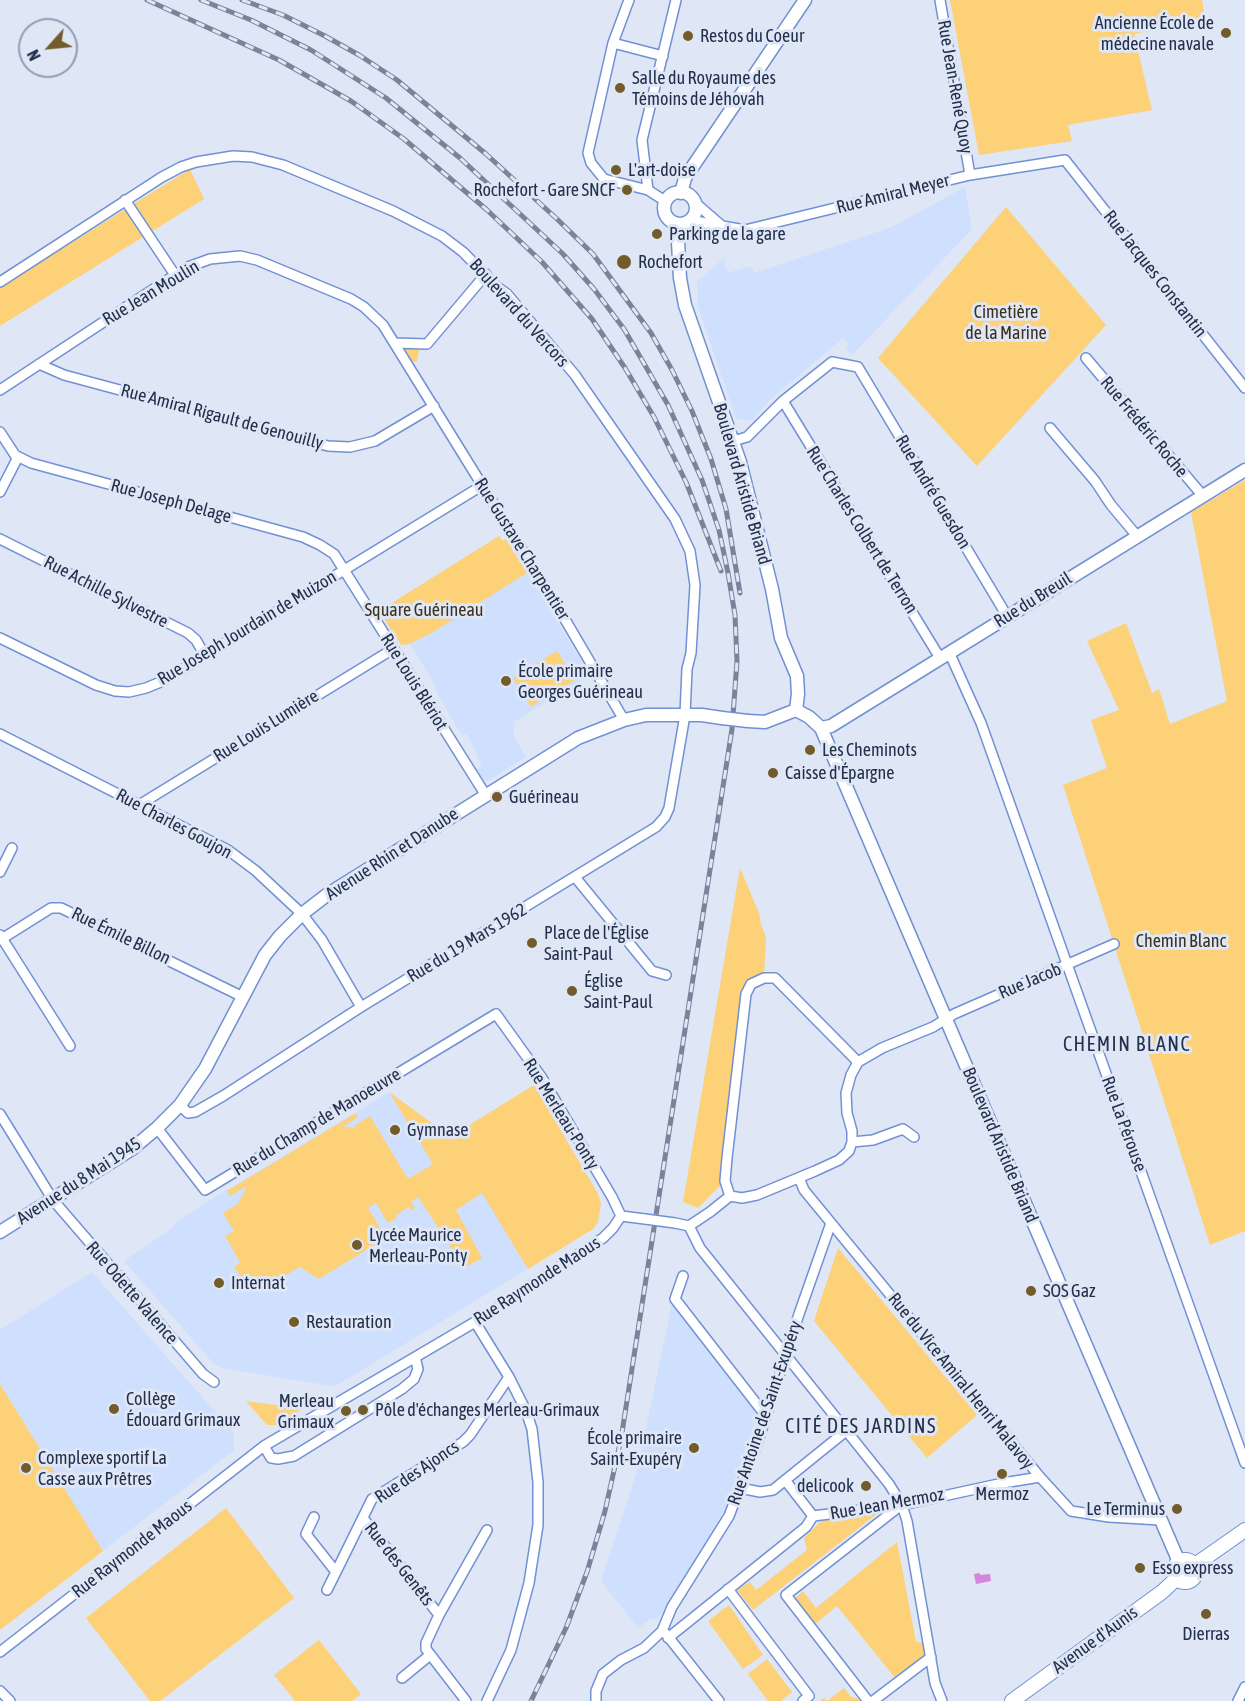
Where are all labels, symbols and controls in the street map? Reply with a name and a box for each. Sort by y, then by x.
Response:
place label: Ancienne École de médecine navale [1095,12,1214,54]
north arrow [18,18,78,78]
street label: Rue Jean-René Quoy [933,18,977,156]
place label: Restos du Coeur [700,25,804,47]
marker: Ancienne École de médecine navale [1219,26,1233,40]
marker: Restos du Coeur [681,29,695,43]
text: N [24,47,44,64]
place label: Salle du Royaume des Témoins de Jéhovah [632,67,776,110]
marker: Salle du Royaume des Témoins de Jéhovah [613,81,627,95]
place label: L'art-doise [628,159,696,181]
marker: L'art-doise [609,163,623,177]
street label: Rue Amiral Meyer [834,170,952,218]
place label: Rochefort - Gare SNCF [473,179,615,201]
marker: Rochefort - Gare SNCF [620,183,634,197]
street label: Rue Jacques Constantin [1099,206,1211,342]
place label: Parking de la gare [669,223,786,245]
marker: Parking de la gare [650,227,664,241]
place label: Rochefort [638,251,703,273]
marker: Rochefort [615,253,633,271]
street label: Boulevard du Vercors [465,254,573,372]
street label: Rue Jean Moulin [99,256,203,330]
park label: Cimetière de la Marine [965,301,1047,344]
street label: Rue Frédéric Roche [1096,372,1192,482]
street label: Rue Amiral Rigault de Genouilly [119,380,325,454]
street label: Boulevard Aristide Briand [709,401,775,567]
street label: Rue André Guesdon [891,431,975,553]
street label: Rue Charles Colbert de Terron [802,442,922,618]
street label: Rue Gustave Charpentier [470,474,574,624]
street label: Rue Joseph Delage [108,475,234,527]
street label: Rue Achille Sylvestre [40,551,172,633]
street label: Rue Joseph Jourdain de Muizon [154,566,340,690]
street label: Rue du Breuil [990,568,1076,632]
park label: Square Guérineau [365,599,483,621]
street label: Rue Louis Blériot [376,630,452,734]
place label: École primaire Georges Guérineau [518,660,643,702]
marker: École primaire Georges Guérineau [499,674,513,688]
street label: Rue Louis Lumière [209,685,323,767]
place label: Les Cheminots [822,739,917,761]
marker: Les Cheminots [803,743,817,757]
place label: Caisse d'Épargne [785,762,894,784]
marker: Caisse d'Épargne [766,766,780,780]
street label: Rue Charles Goujon [112,784,236,864]
place label: Guérineau [509,786,579,808]
marker: Guérineau [490,790,504,804]
street label: Avenue Rhin et Danube [322,803,462,905]
street label: Rue du 19 Mars 1962 [403,899,531,987]
street label: Rue Émile Billon [68,903,174,969]
place label: Place de l'Église Saint-Paul [544,922,649,964]
park label: Chemin Blanc [1136,930,1226,952]
marker: Place de l'Église Saint-Paul [525,936,539,950]
street label: Rue Jacob [995,958,1065,1004]
place label: Église Saint-Paul [584,970,653,1012]
marker: Église Saint-Paul [565,984,579,998]
district label: CHEMIN BLANC [1063,1033,1191,1057]
street label: Rue Merleau-Ponty [518,1055,604,1173]
street label: Rue du Champ de Manoeuvre [229,1063,405,1181]
street label: Boulevard Aristide Briand [957,1064,1043,1226]
street label: Rue La Pérouse [1097,1073,1151,1175]
place label: Gymnase [407,1119,469,1141]
marker: Gymnase [388,1123,402,1137]
street label: Avenue du 8 Mai 1945 [13,1133,145,1229]
place label: Lycée Maurice Merleau-Ponty [369,1224,467,1266]
street label: Rue Raymonde Maous [470,1232,604,1330]
street label: Rue Odette Valence [81,1237,183,1349]
marker: Lycée Maurice Merleau-Ponty [350,1238,364,1252]
place label: Internat [231,1272,285,1294]
marker: Internat [212,1276,226,1290]
place label: SOS Gaz [1043,1280,1095,1302]
marker: SOS Gaz [1024,1284,1038,1298]
street label: Rue du Vice Amiral Henri Malavoy [883,1289,1039,1473]
place label: Restauration [306,1311,392,1333]
marker: Restauration [287,1315,301,1329]
street label: Rue Antoine de Saint-Exupéry [723,1318,807,1508]
place label: Collège Édouard Grimaux [126,1388,240,1430]
place label: Merleau Grimaux [278,1390,334,1432]
place label: Pôle d'échanges Merleau-Grimaux [375,1399,599,1421]
marker: Collège Édouard Grimaux [107,1402,121,1416]
marker: Pôle d'échanges Merleau-Grimaux [356,1403,370,1417]
marker: Merleau Grimaux [339,1404,353,1418]
district label: CITÉ DES JARDINS [785,1415,937,1439]
place label: École primaire Saint-Exupéry [587,1427,682,1470]
street label: Rue des Ajoncs [371,1436,463,1508]
marker: École primaire Saint-Exupéry [687,1441,701,1455]
place label: Complexe sportif La Casse aux Prêtres [38,1447,167,1490]
marker: Complexe sportif La Casse aux Prêtres [19,1461,33,1475]
marker: Mermoz [995,1467,1009,1481]
place label: delicook [797,1475,854,1497]
marker: delicook [859,1479,873,1493]
street label: Rue Jean Mermoz [828,1483,946,1525]
place label: Mermoz [975,1483,1029,1505]
street label: Rue Raymonde Maous [68,1495,196,1603]
place label: Le Terminus [1086,1498,1165,1520]
marker: Le Terminus [1170,1502,1184,1516]
street label: Rue des Genêts [360,1518,438,1610]
place label: Esso express [1152,1557,1233,1579]
marker: Esso express [1133,1561,1147,1575]
street label: Avenue d'Aunis [1048,1602,1142,1678]
marker: Dierras [1199,1607,1213,1621]
place label: Dierras [1182,1623,1230,1645]

